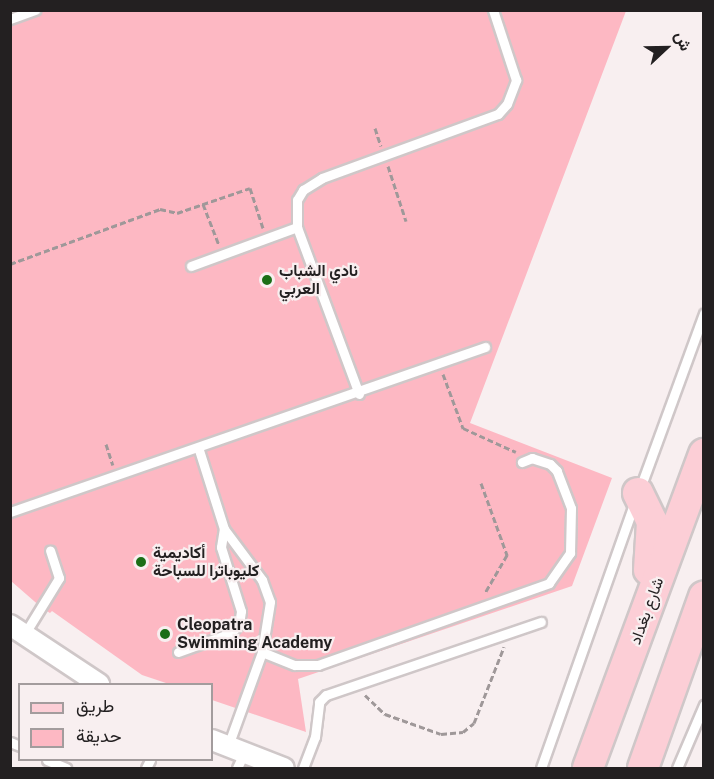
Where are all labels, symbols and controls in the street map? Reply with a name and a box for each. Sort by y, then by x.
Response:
north arrow [636,18,696,78]
text: ش [671,29,696,54]
place label: نادي الشباب العربي [279,261,358,299]
marker: نادي الشباب العربي [260,273,274,287]
place label: أكاديمية كليوباترا للسباحة [153,543,259,581]
marker: أكاديمية كليوباترا للسباحة [134,555,148,569]
street label: شارع بغداد [626,575,668,647]
place label: Cleopatra Swimming Academy [177,615,332,653]
marker: Cleopatra Swimming Academy [158,627,172,641]
legend [18,683,213,761]
text: طريق [76,695,114,716]
text: حديقة [76,725,122,746]

